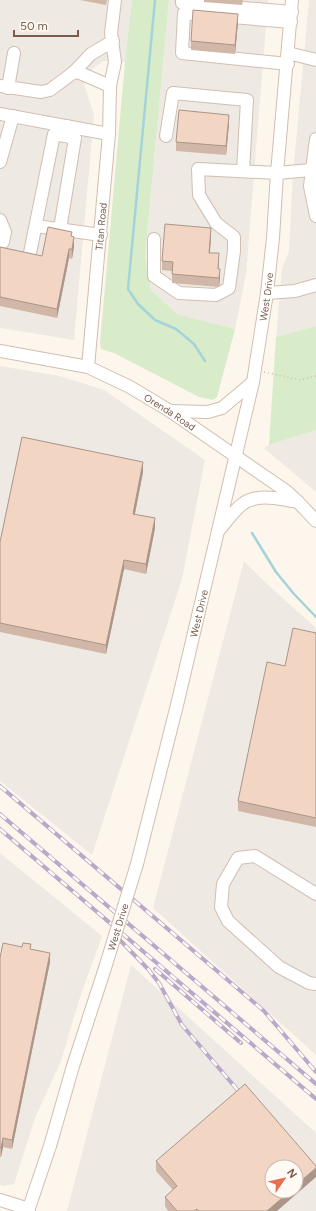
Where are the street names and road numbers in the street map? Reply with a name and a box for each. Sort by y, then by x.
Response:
street label: Titan Road [93,202,110,251]
street label: West Drive [257,271,276,322]
street label: Orenda Road [142,391,198,434]
street label: West Drive [187,588,211,639]
street label: West Drive [105,901,132,952]

